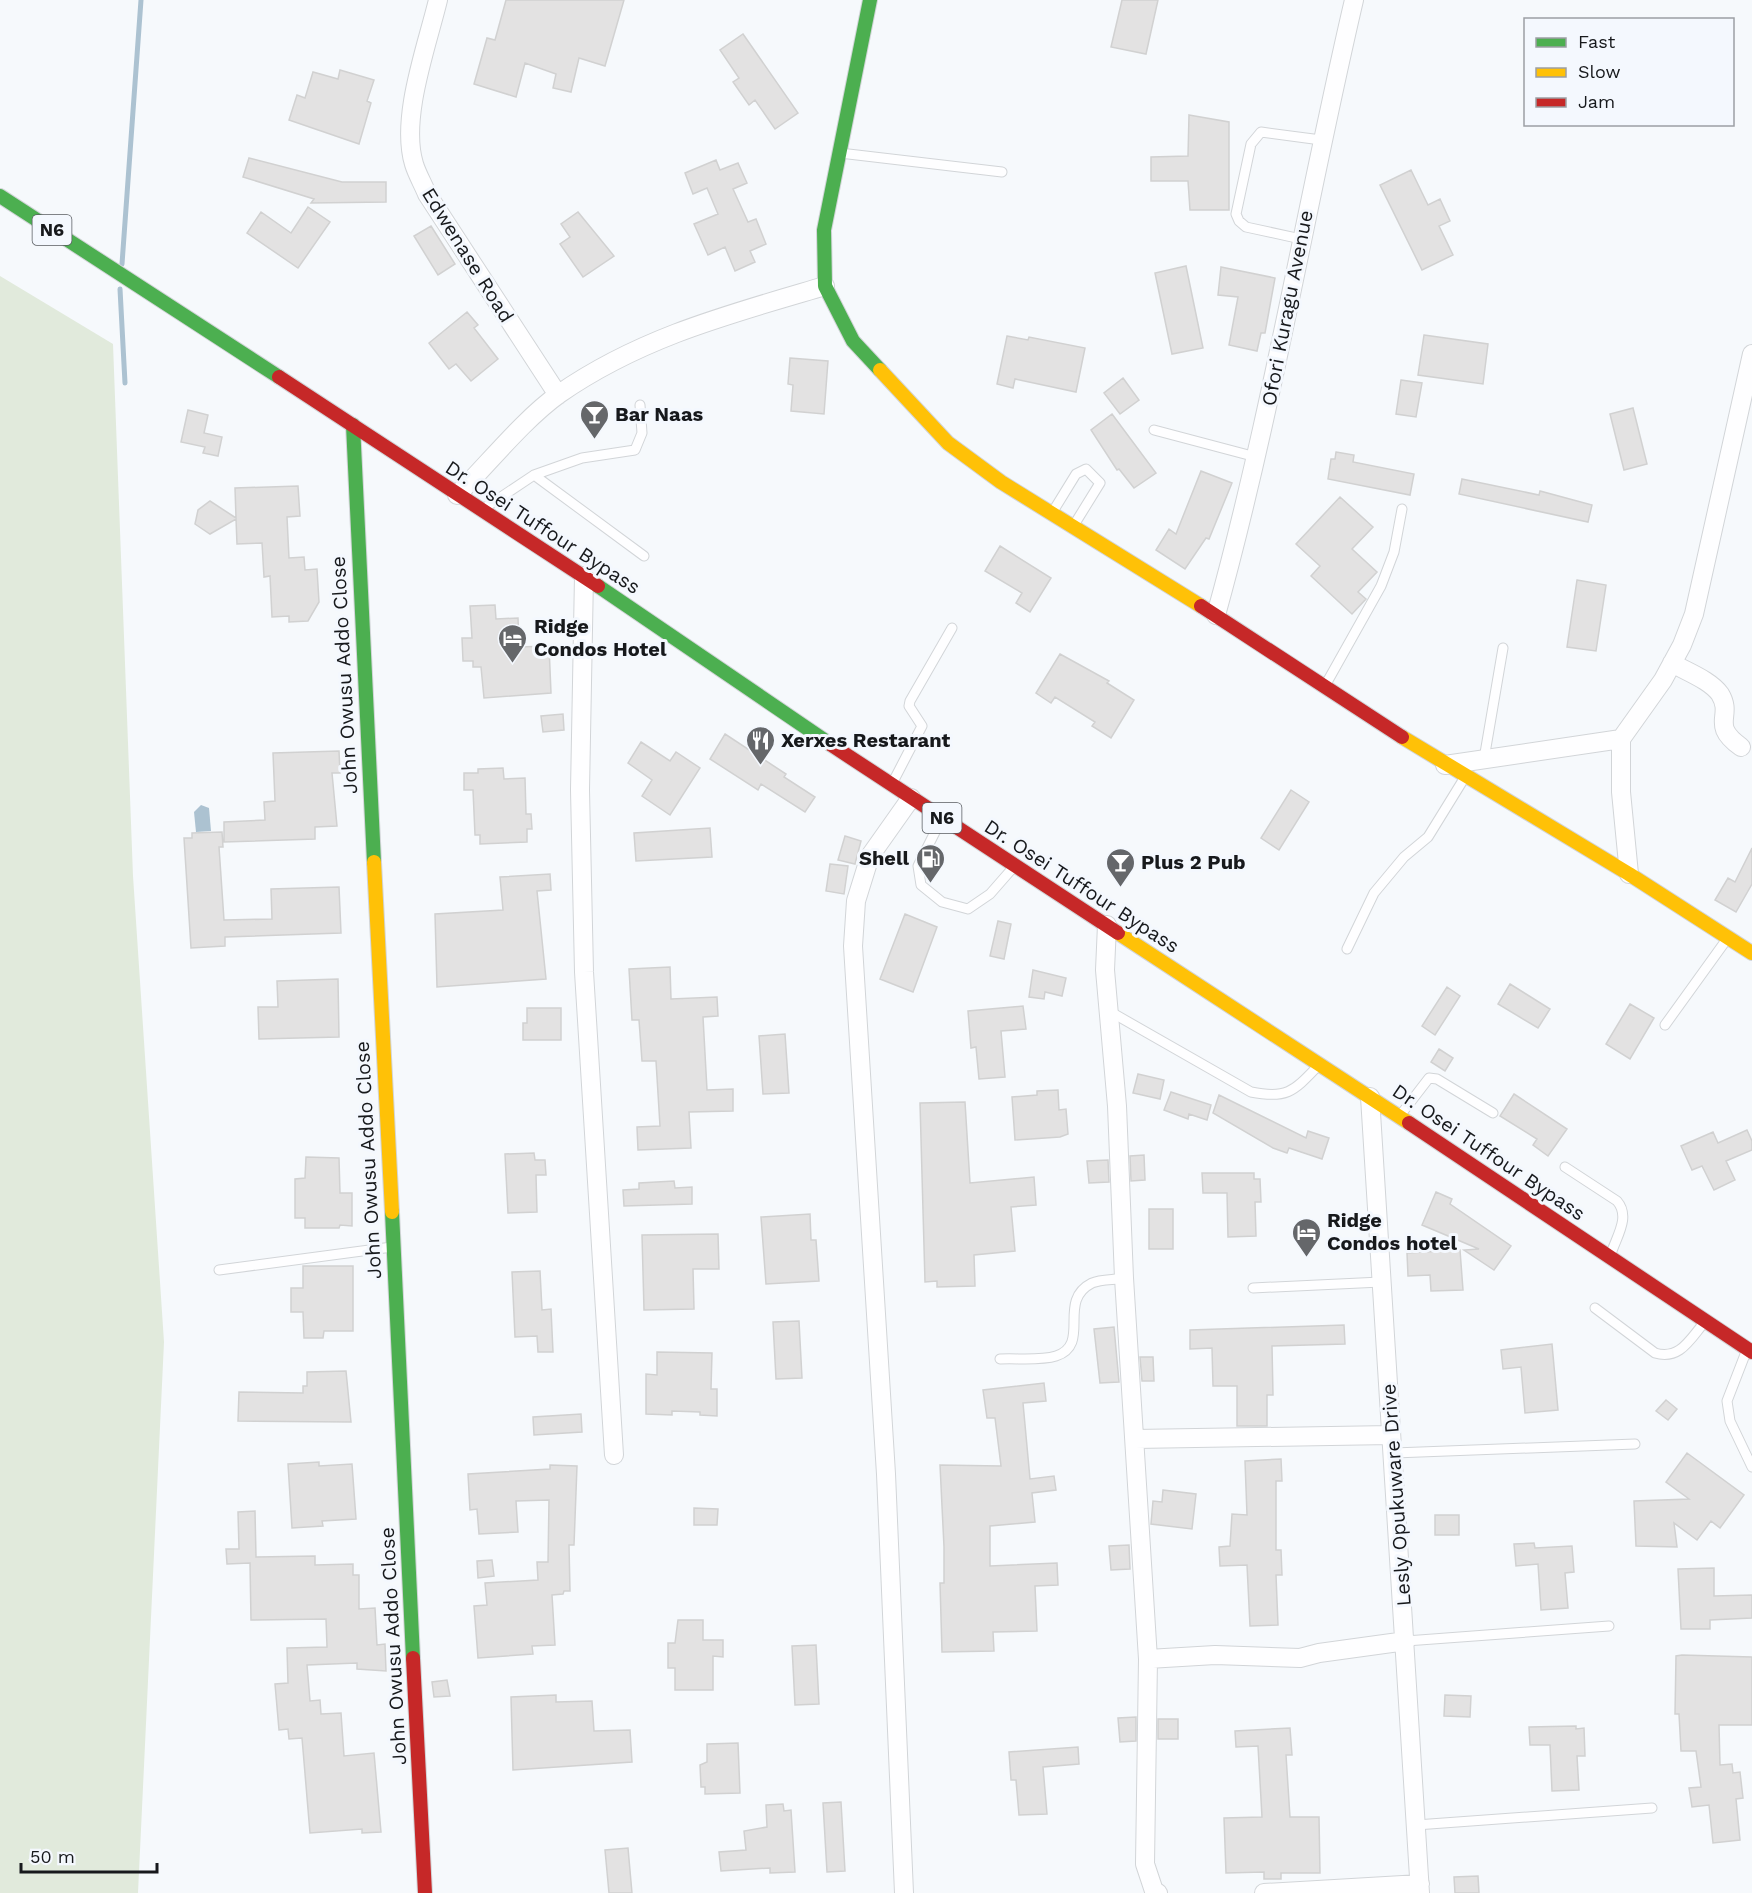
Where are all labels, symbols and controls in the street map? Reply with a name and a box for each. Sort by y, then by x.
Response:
legend [1524,18,1734,126]
text: Fast [1578,31,1616,52]
text: Slow [1578,61,1621,82]
text: Jam [1578,91,1615,112]
street label: Edwenase Road [417,183,519,327]
street label: Ofori Kuragu Avenue [1256,208,1318,408]
road number: N6 [32,215,72,245]
bar icon: Bar Naas [578,398,610,440]
place label: Bar Naas [615,402,704,426]
street label: Dr. Osei Tuffour Bypass [441,455,645,599]
street label: John Owusu Addo Close [326,555,362,795]
place label: Ridge Condos Hotel [534,614,667,661]
hotel icon: Ridge Condos Hotel [497,622,529,664]
restaurant icon: Xerxes Restarant [744,724,776,766]
place label: Xerxes Restarant [781,728,951,752]
road number: N6 [922,803,962,833]
street label: Dr. Osei Tuffour Bypass [980,814,1184,958]
fuel station icon: Shell [914,842,946,884]
place label: Shell [859,846,909,870]
bar icon: Plus 2 Pub [1104,846,1136,888]
place label: Plus 2 Pub [1141,850,1246,874]
street label: John Owusu Addo Close [350,1040,386,1280]
street label: Dr. Osei Tuffour Bypass [1388,1078,1590,1226]
place label: Ridge Condos hotel [1327,1208,1458,1255]
hotel icon: Ridge Condos hotel [1290,1216,1322,1258]
street label: Lesly Opukuware Drive [1376,1383,1416,1607]
street label: John Owusu Addo Close [375,1526,411,1766]
scale bar [21,1836,158,1874]
text: 50 m [30,1846,75,1867]

